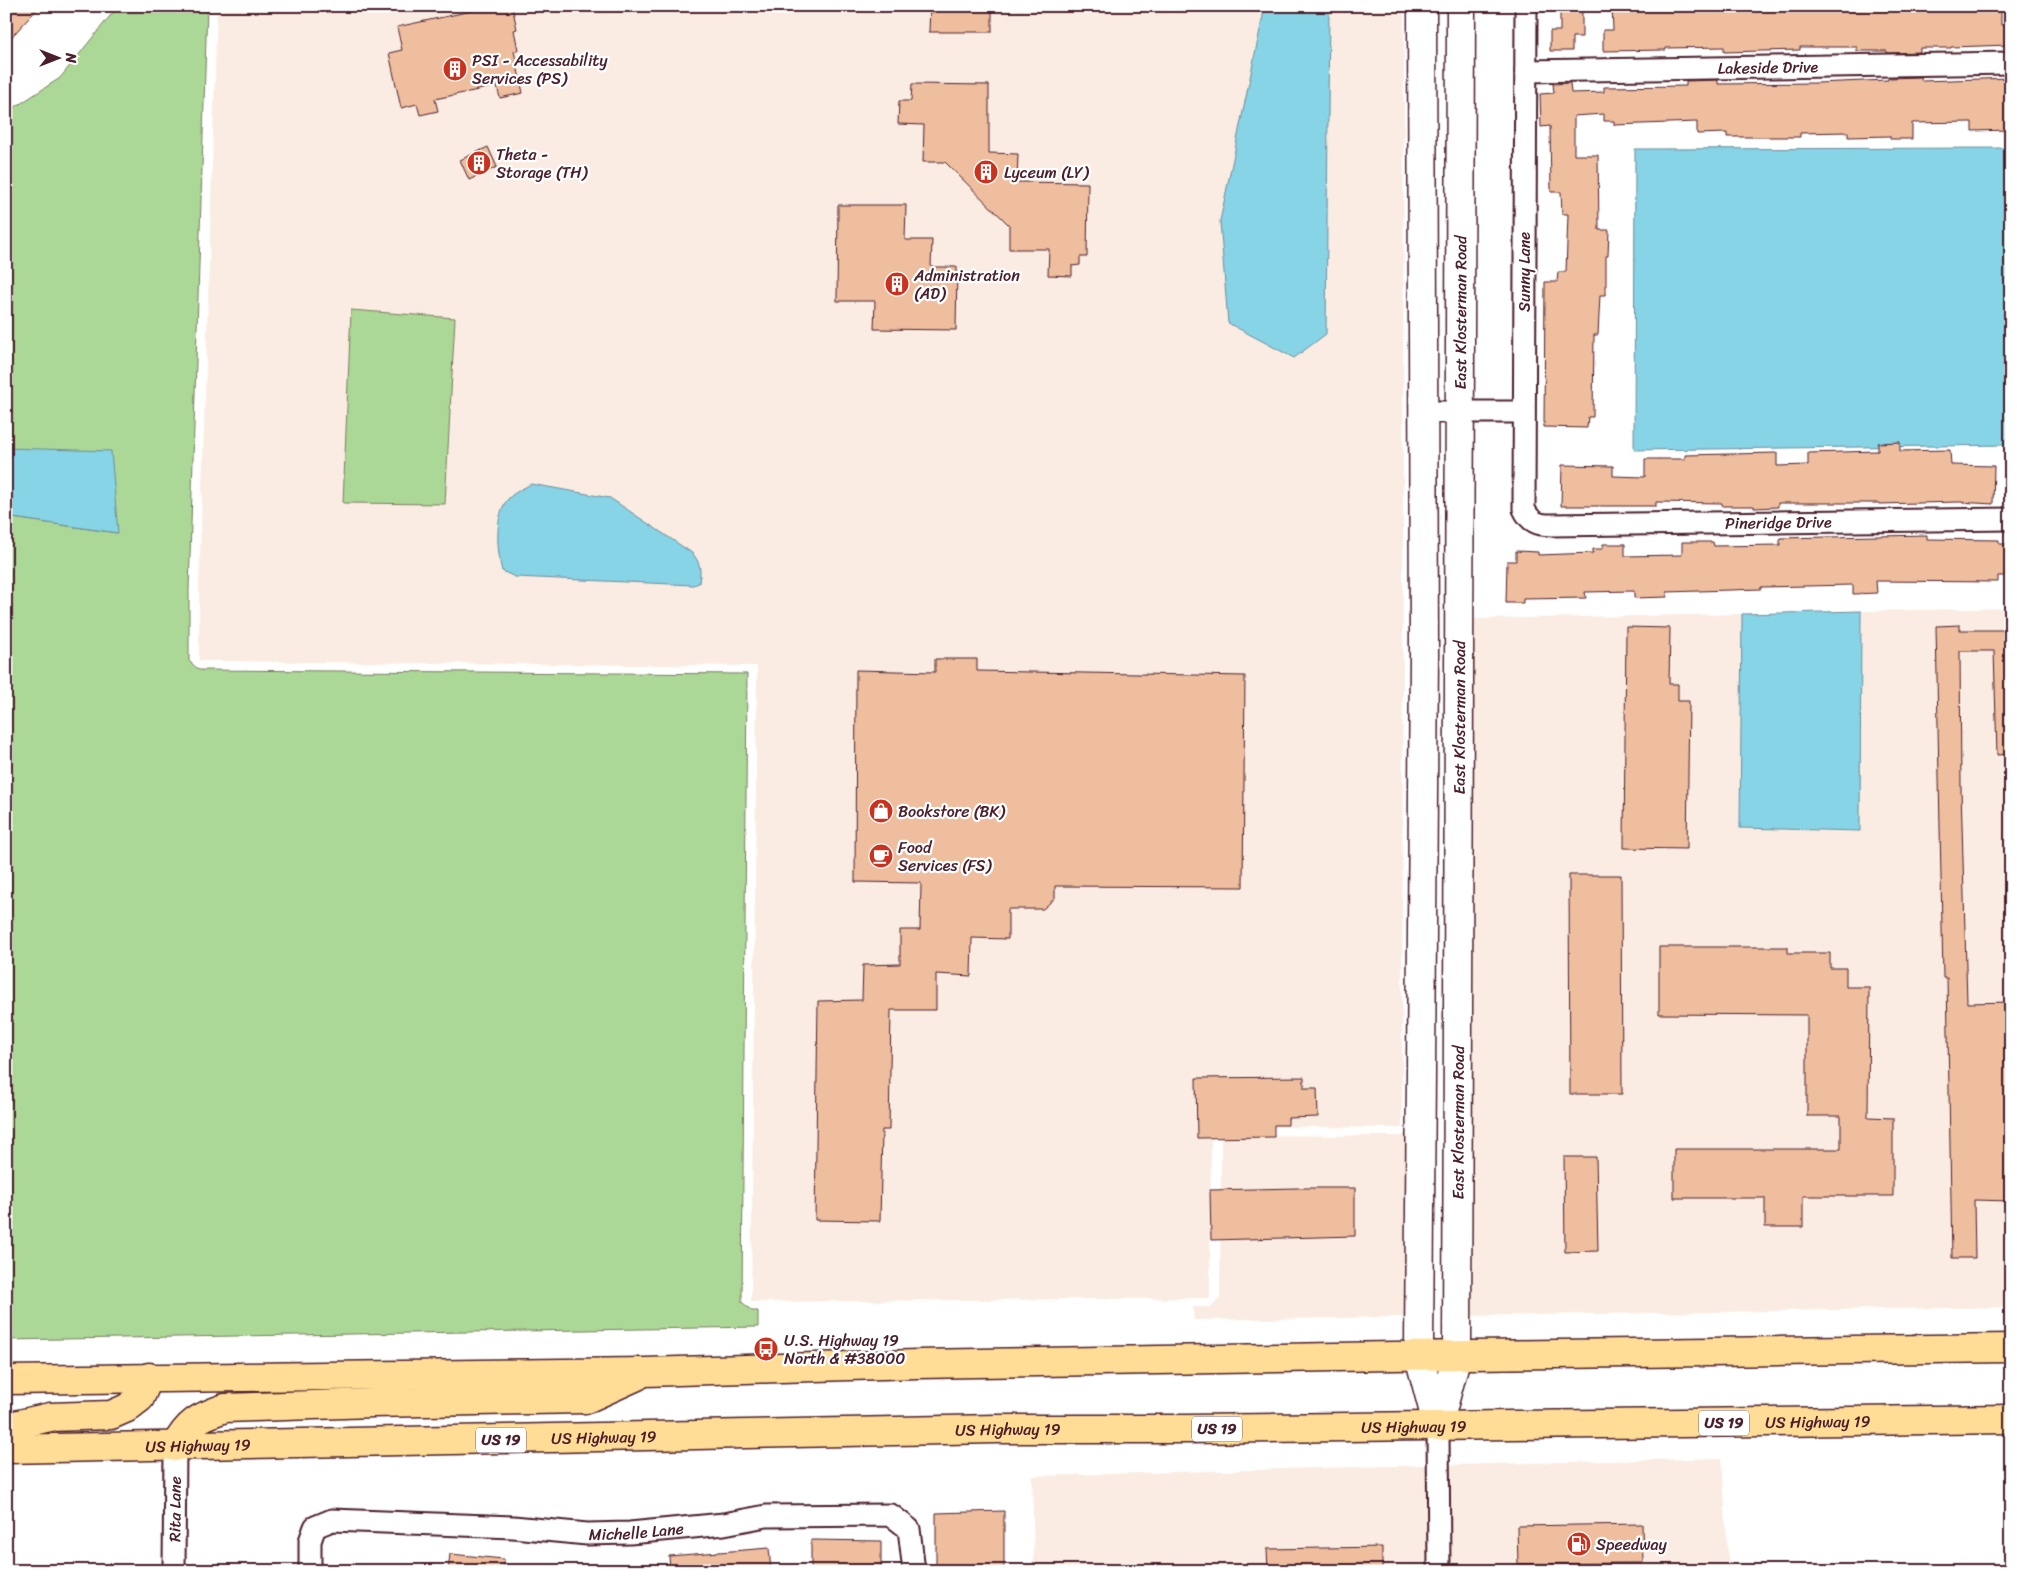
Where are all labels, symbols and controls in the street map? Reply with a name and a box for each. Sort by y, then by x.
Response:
north arrow [32,32,82,82]
place label: PSI - Accessability Services (PS) [472,46,608,93]
text: N [58,52,83,63]
street label: Lakeside Drive [1717,52,1819,83]
building icon: PSI - Accessability Services (PS) [442,56,468,82]
place label: Theta - Storage (TH) [496,140,589,187]
building icon: Theta - Storage (TH) [466,150,492,176]
place label: Lyceum (LY) [1004,158,1090,187]
building icon: Lyceum (LY) [973,159,999,185]
street label: Sunny Lane [1510,232,1539,312]
street label: East Klosterman Road [1446,234,1475,390]
place label: Administration (AD) [913,261,1020,308]
building icon: Administration (AD) [884,271,910,297]
street label: Pineridge Drive [1725,507,1832,538]
street label: East Klosterman Road [1445,639,1474,795]
place label: Bookstore (BK) [898,797,1006,826]
shop icon: Bookstore (BK) [868,798,894,824]
place label: Food Services (FS) [898,833,993,880]
cafe icon: Food Services (FS) [868,843,894,869]
street label: East Klosterman Road [1443,1044,1473,1200]
place label: U.S. Highway 19 North & #38000 [784,1326,905,1373]
bus stop icon: U.S. Highway 19 North & #38000 [753,1336,779,1362]
street label: US Highway 19 [1765,1407,1871,1437]
road number: US 19 [1699,1410,1749,1436]
street label: US Highway 19 [1361,1412,1467,1442]
street label: US Highway 19 [955,1415,1061,1445]
road number: US 19 [1192,1416,1242,1442]
street label: US Highway 19 [551,1422,657,1453]
road number: US 19 [476,1428,526,1452]
street label: US Highway 19 [145,1430,251,1461]
street label: Rita Lane [160,1476,190,1542]
street label: Michelle Lane [588,1514,685,1549]
place label: Speedway [1596,1530,1667,1559]
fuel station icon: Speedway [1566,1531,1592,1557]

